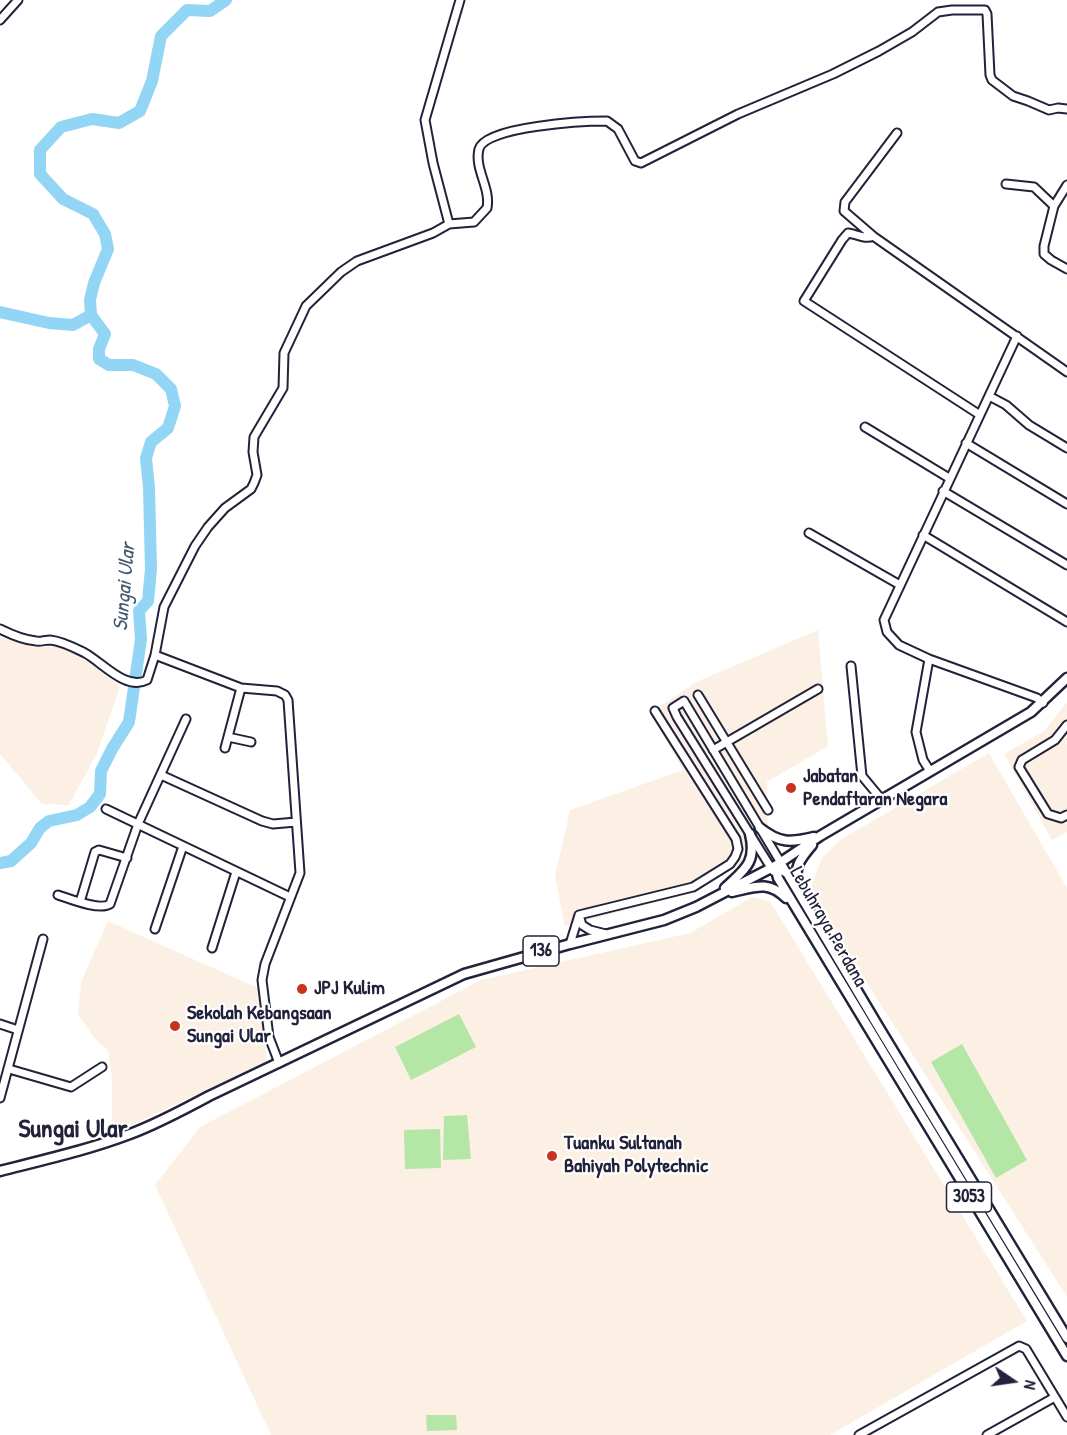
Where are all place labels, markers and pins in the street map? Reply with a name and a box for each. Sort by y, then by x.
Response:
place label: Jabatan Pendaftaran Negara [803,765,947,812]
marker: Jabatan Pendaftaran Negara [784,781,798,795]
place label: JPJ Kulim [314,977,385,1001]
marker: JPJ Kulim [295,982,309,996]
place label: Sekolah Kebangsaan Sungai Ular [187,1002,332,1049]
marker: Sekolah Kebangsaan Sungai Ular [168,1019,182,1033]
place label: Tuanku Sultanah Bahiyah Polytechnic [564,1132,708,1179]
marker: Tuanku Sultanah Bahiyah Polytechnic [545,1149,559,1163]

